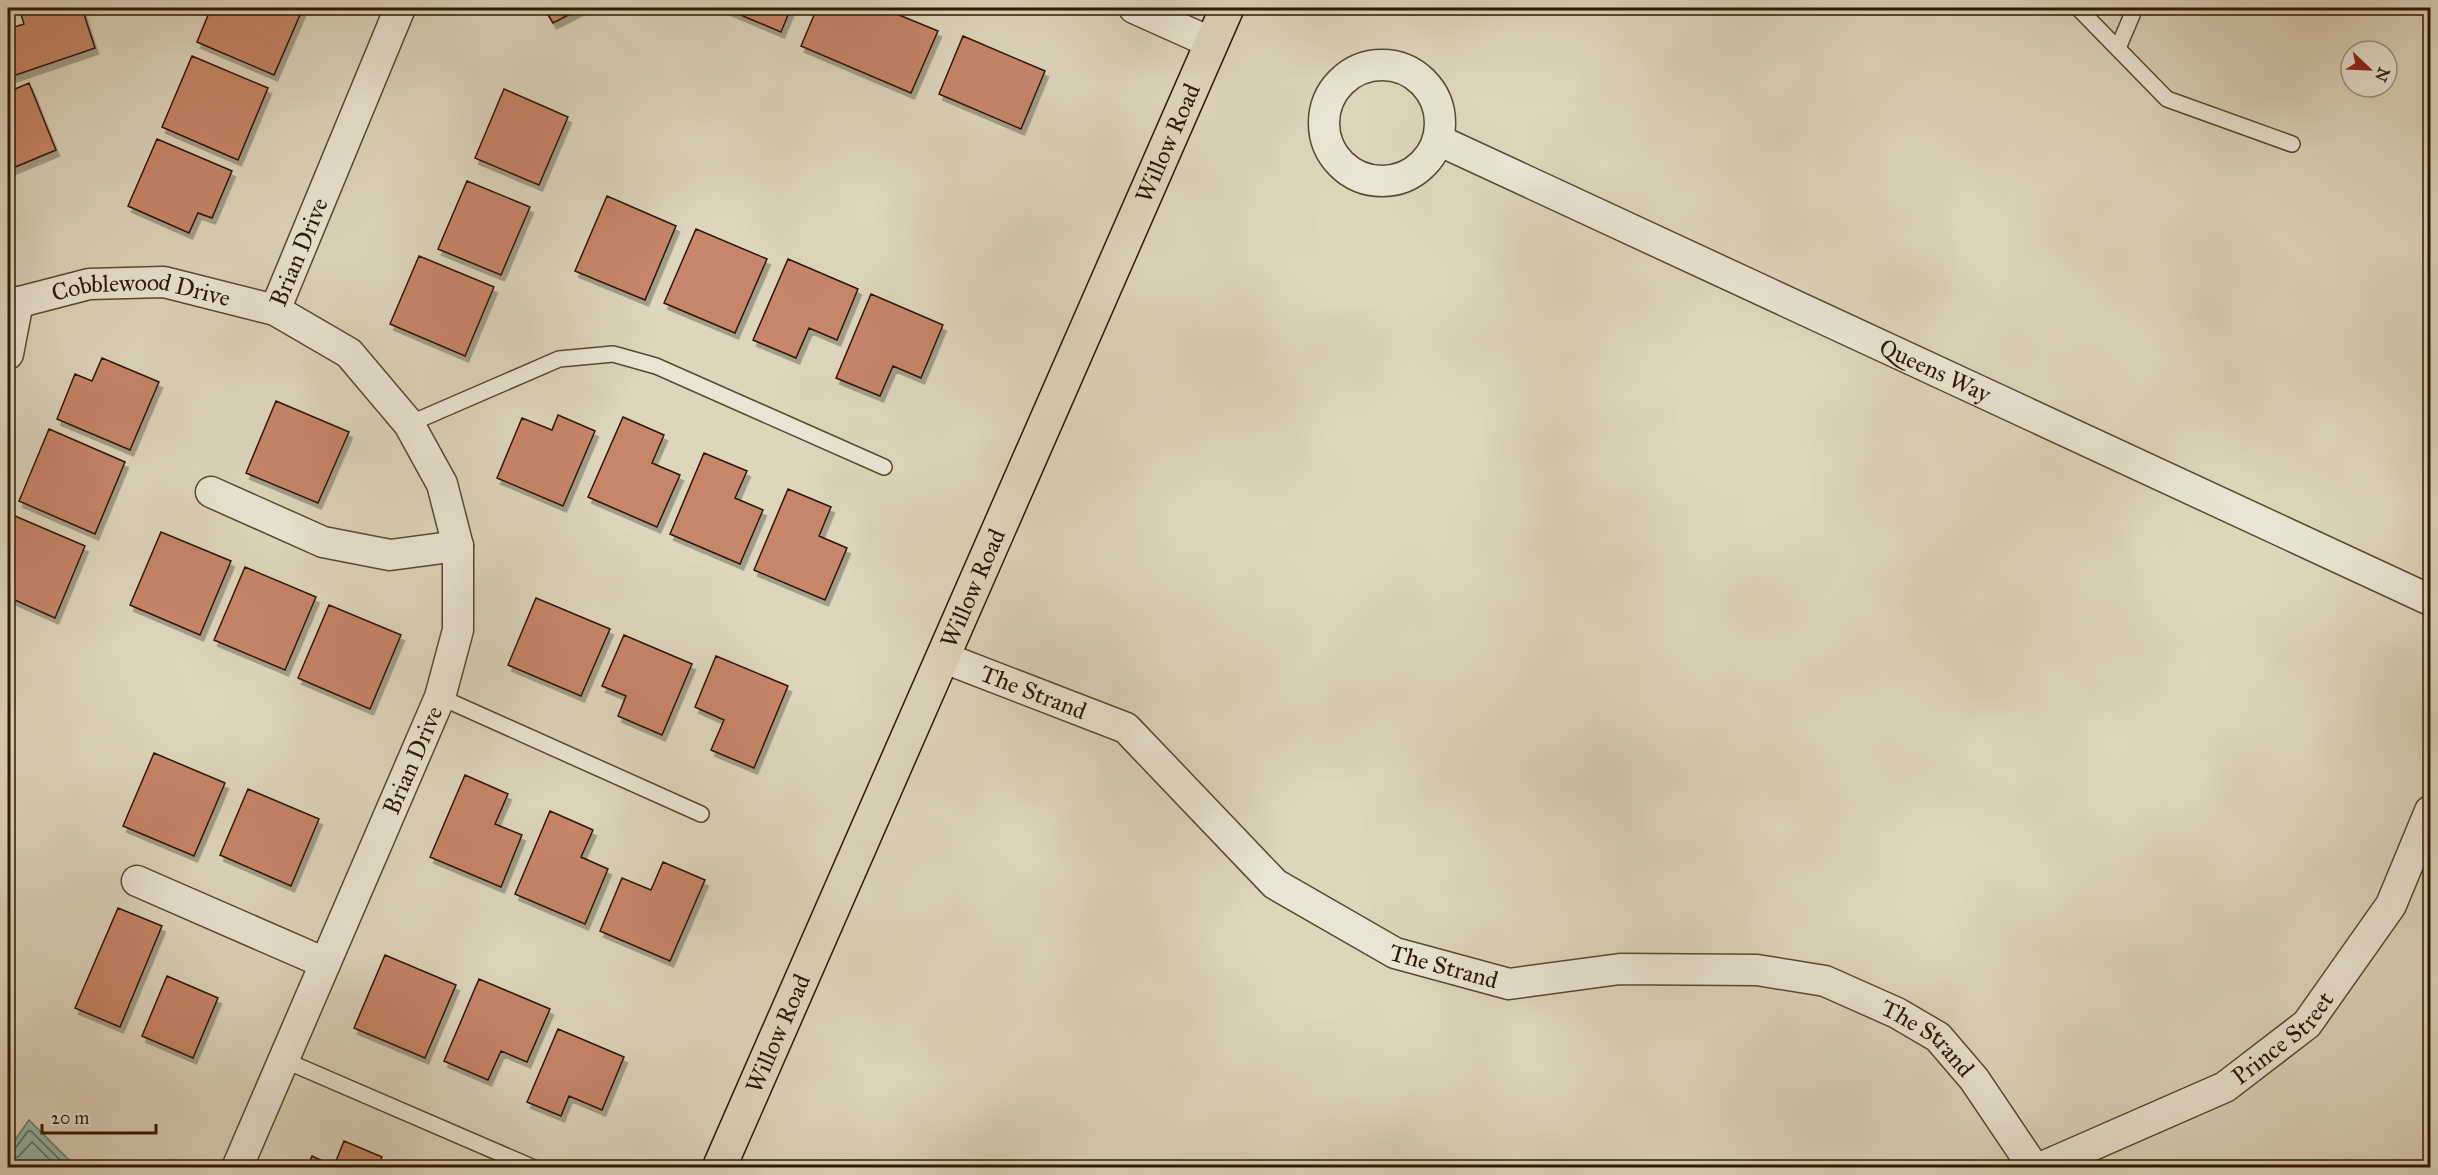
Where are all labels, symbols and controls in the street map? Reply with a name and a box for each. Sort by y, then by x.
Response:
north arrow [2339,39,2399,99]
text: N [2371,65,2394,85]
street label: Willow Road [1129,79,1207,207]
street label: Brian Drive [263,193,335,311]
street label: Cobblewood Drive [48,266,233,313]
street label: Queens Way [1875,332,1996,410]
street label: Willow Road [934,524,1012,652]
street label: The Strand [976,658,1091,726]
street label: Brian Drive [376,701,449,819]
street label: The Strand [1386,937,1502,995]
street label: Willow Road [739,969,817,1097]
street label: Prince Street [2226,985,2340,1091]
street label: The Strand [1876,993,1981,1083]
scale bar [42,1097,156,1135]
text: 20 m [51,1107,89,1129]

